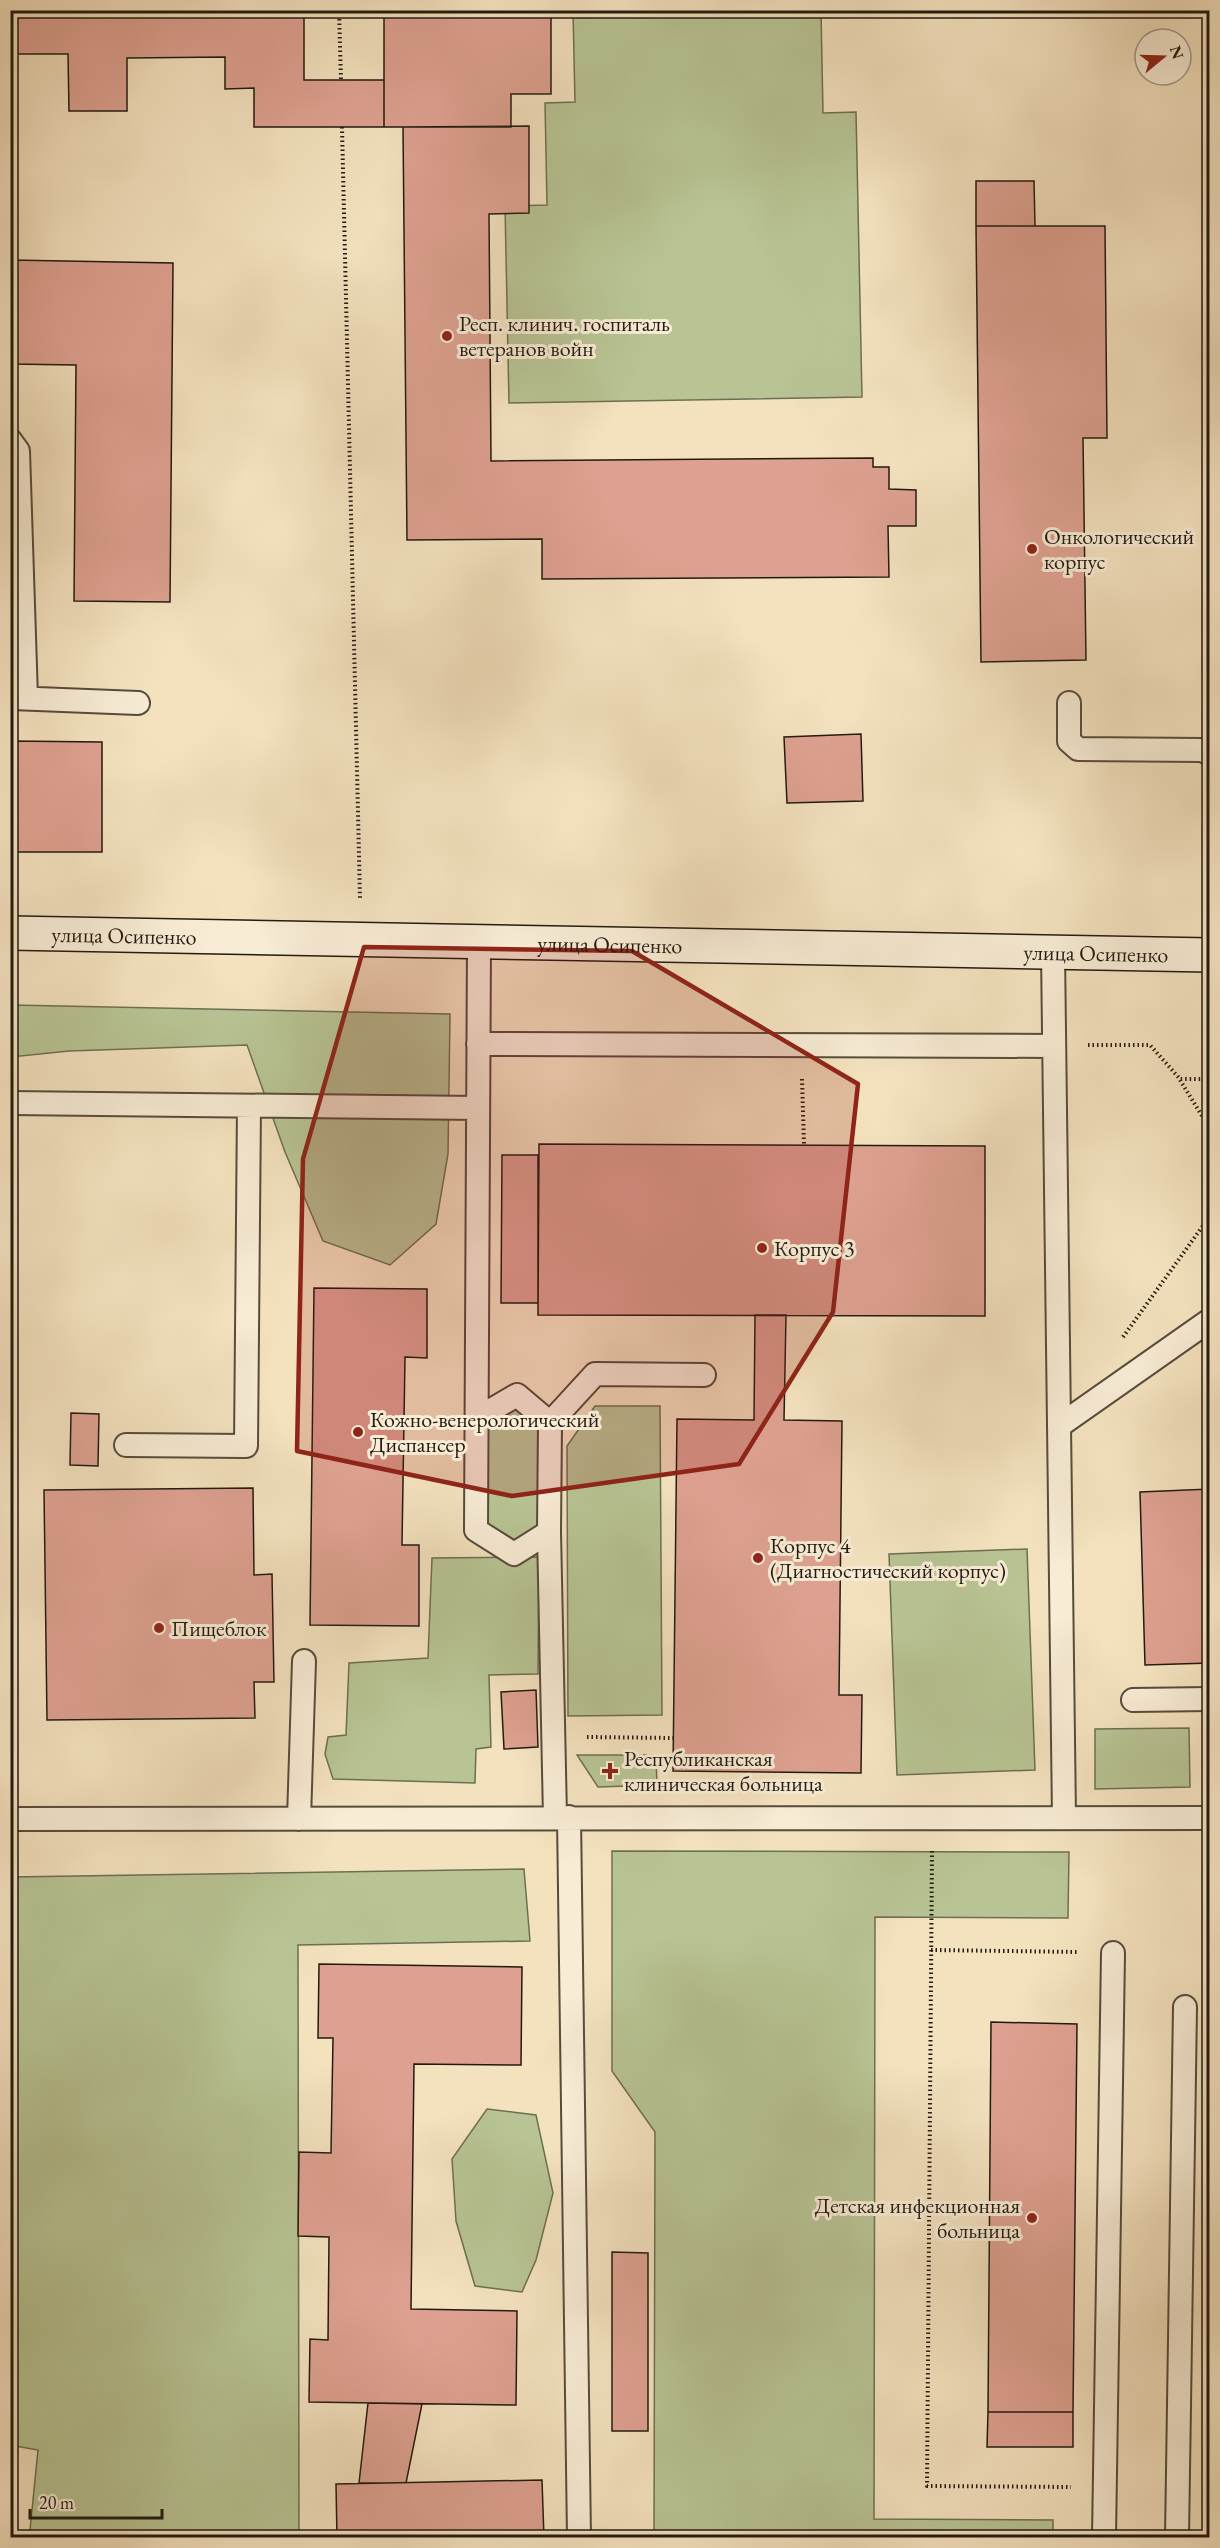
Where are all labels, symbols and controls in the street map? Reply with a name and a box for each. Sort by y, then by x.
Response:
north arrow [1133,27,1193,87]
text: N [1165,43,1189,62]
place label: Респ. клинич. госпиталь ветеранов войн [459,309,670,363]
marker: Респ. клинич. госпиталь ветеранов войн [440,329,454,343]
place label: Онкологический корпус [1044,522,1195,576]
marker: Онкологический корпус [1025,542,1039,556]
street label: улица Осипенко [51,919,197,951]
street label: улица Осипенко [537,928,683,960]
street label: улица Осипенко [1023,937,1169,969]
place label: Корпус 3 [774,1234,854,1263]
marker: Корпус 3 [755,1241,769,1255]
place label: Кожно-венерологический Диспансер [370,1405,600,1459]
marker: Кожно-венерологический Диспансер [351,1425,365,1439]
place label: Корпус 4 (Диагностический корпус) [770,1531,1006,1585]
marker: Корпус 4 (Диагностический корпус) [751,1551,765,1565]
place label: Пищеблок [171,1614,267,1643]
marker: Пищеблок [152,1621,166,1635]
place label: Республиканская клиническая больница [624,1744,823,1798]
marker: Республиканская клиническая больница [601,1762,619,1780]
place label: Детская инфекционная больница [815,2191,1020,2245]
marker: Детская инфекционная больница [1025,2211,1039,2225]
scale bar [30,2482,162,2520]
text: 20 m [39,2491,74,2514]

